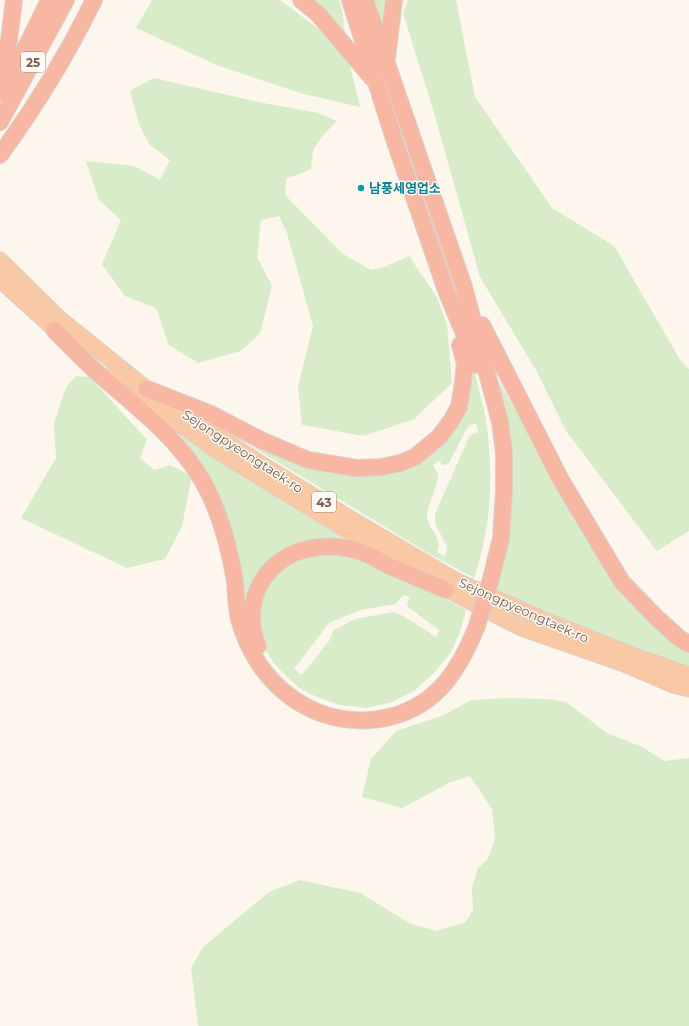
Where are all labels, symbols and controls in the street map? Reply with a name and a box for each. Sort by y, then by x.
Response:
road number: 25 [21,52,45,72]
place label: 남풍세영업소 [369,180,441,196]
marker: 남풍세영업소 [356,183,366,193]
street label: Sejongpyeongtaek-ro [180,406,306,496]
road number: 43 [312,492,336,512]
street label: Sejongpyeongtaek-ro [457,574,591,646]

